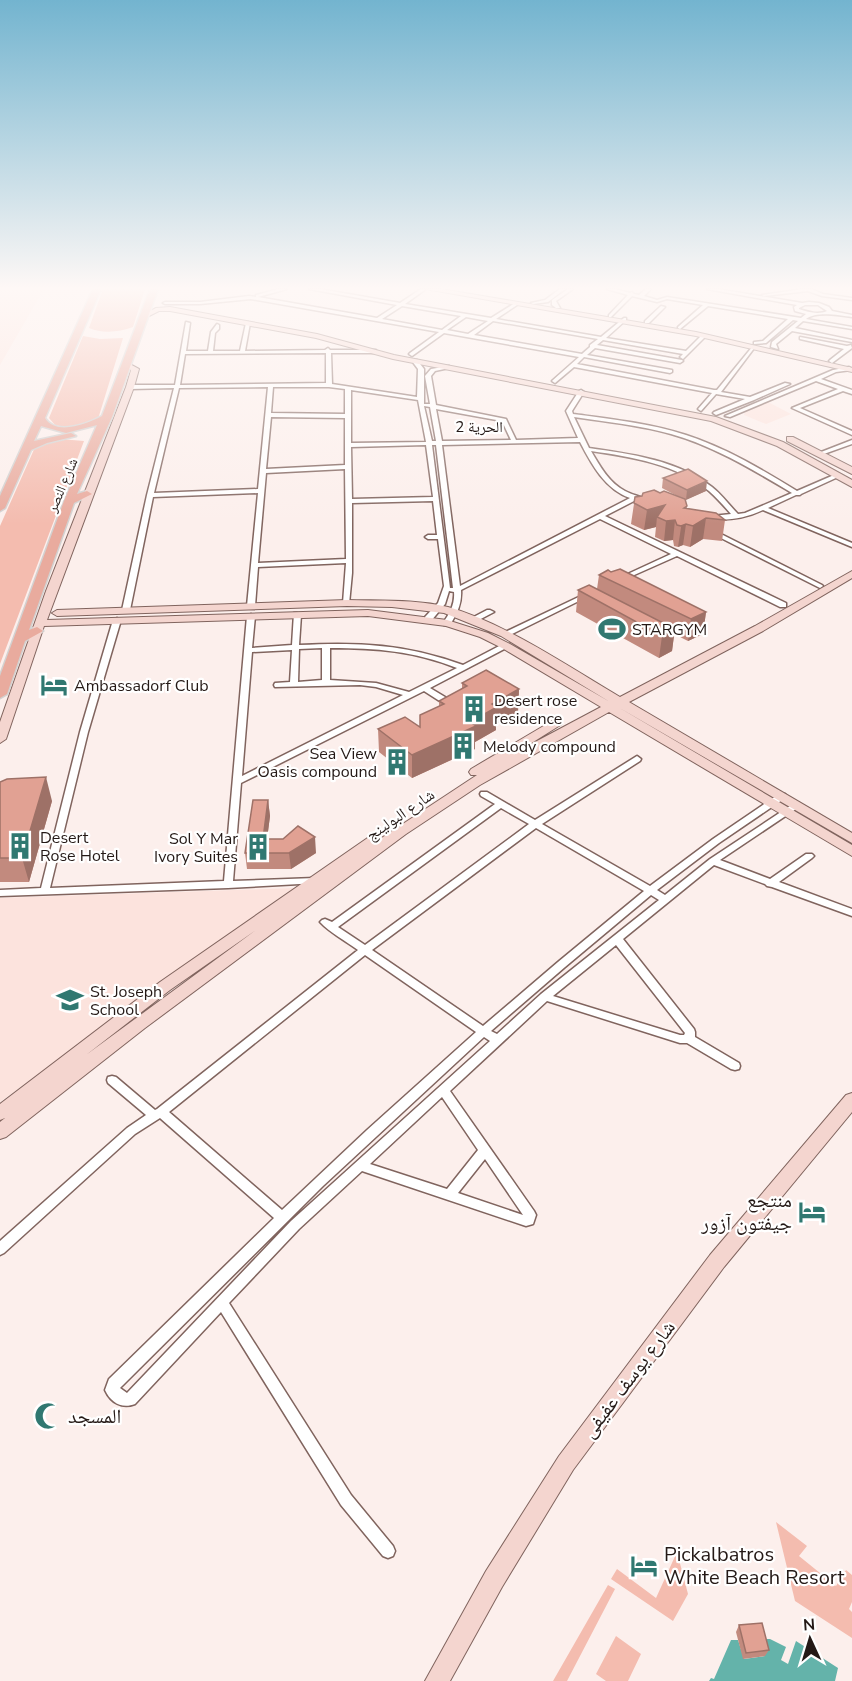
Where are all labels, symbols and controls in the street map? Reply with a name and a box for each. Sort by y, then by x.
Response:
district label: الحرية 2 [455,417,503,437]
street label: شارع النصر [42,455,82,516]
sports icon: STARGYM [597,614,627,644]
place label: STARGYM [632,619,707,641]
hotel icon: Ambassadorf Club [39,670,69,700]
place label: Ambassadorf Club [74,675,209,697]
place label: Desert rose residence [494,690,577,730]
building icon: Desert rose residence [459,694,489,724]
building icon: Melody compound [448,731,478,761]
place label: Melody compound [483,736,616,758]
place label: Sea View Oasis compound [258,743,378,783]
building icon: Sea View Oasis compound [382,747,412,777]
street label: شارع البولينج [362,784,439,846]
place label: Desert Rose Hotel [40,827,120,867]
place label: Sol Y Mar Ivory Suites [154,828,238,868]
building icon: Desert Rose Hotel [5,831,35,861]
building icon: Sol Y Mar Ivory Suites [243,832,273,862]
place label: St. Joseph School [90,981,162,1021]
school or university icon: St. Joseph School [55,985,85,1015]
place label: منتجع جيفتون آزور [700,1187,792,1237]
hotel icon: منتجع جيفتون آزور [797,1197,827,1227]
street label: شارع يوسف عفيفى [575,1315,681,1444]
mosque icon: المسجد [33,1401,63,1431]
place label: المسجد [68,1403,121,1430]
place label: Pickalbatros White Beach Resort [664,1541,845,1591]
hotel icon: Pickalbatros White Beach Resort [629,1551,659,1581]
north arrow [780,1609,840,1669]
text: N [802,1614,816,1636]

